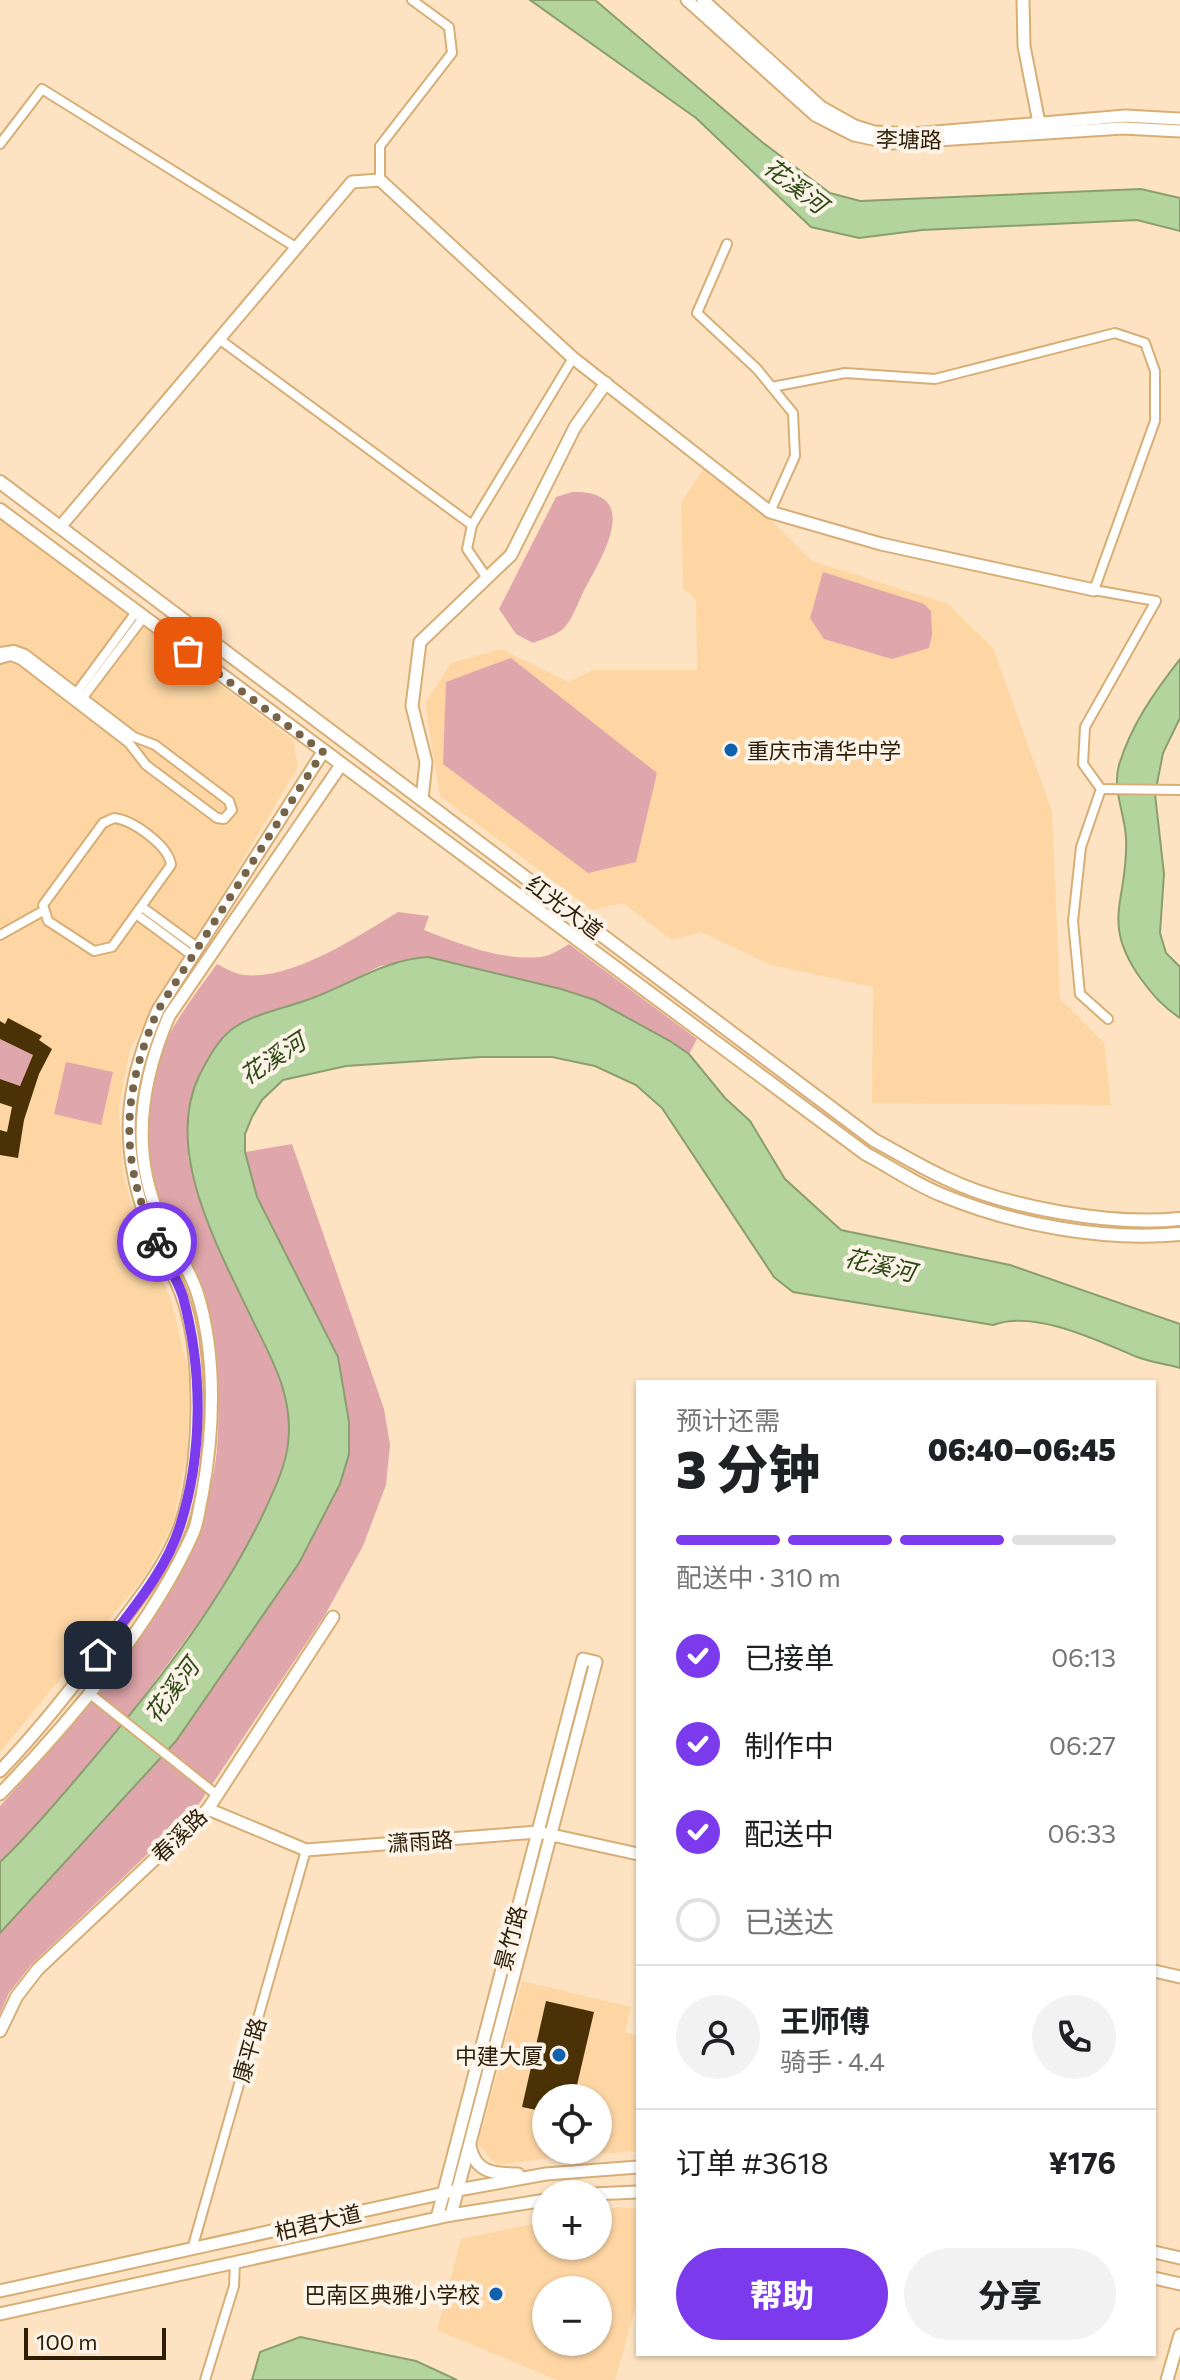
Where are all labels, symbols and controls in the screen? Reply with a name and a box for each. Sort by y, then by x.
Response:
street label: 李塘路 [876,125,942,153]
water label: 花溪河 [759,151,836,221]
pin [154,617,222,685]
icon: bag [166,629,210,673]
place label: 重庆市清华中学 [747,737,901,764]
marker: 重庆市清华中学 [722,741,740,759]
street label: 红光大道 [522,870,608,944]
water label: 花溪河 [234,1024,313,1090]
courier [117,1202,197,1282]
icon: bike [135,1220,179,1264]
water label: 花溪河 [842,1242,922,1287]
text: 预计还需 [676,1404,780,1435]
text: 06:40–06:45 [928,1430,1116,1467]
text: 3 分钟 [676,1435,821,1499]
text: 配送中 · 310 m [676,1561,841,1592]
pin [64,1621,132,1689]
icon: home [76,1633,120,1677]
icon: check [676,1634,720,1678]
text: 已接单 [744,1638,834,1675]
text: 06:13 [1051,1641,1116,1672]
water label: 花溪河 [138,1649,207,1727]
icon: check [676,1722,720,1766]
text: 制作中 [744,1726,834,1763]
text: 06:27 [1049,1729,1116,1760]
street label: 春溪路 [146,1802,212,1868]
icon: check [676,1810,720,1854]
text: 配送中 [744,1814,834,1851]
text: 06:33 [1048,1817,1116,1848]
street label: 潇雨路 [386,1825,454,1857]
text: 已送达 [744,1902,834,1939]
street label: 景竹路 [488,1903,532,1973]
button: person [676,1995,760,2079]
button: phone [1032,1995,1116,2079]
text: 王师傅 [780,2001,870,2038]
street label: 康平路 [227,2015,271,2085]
place label: 中建大厦 [455,2042,543,2069]
text: 骑手 · 4.4 [780,2045,885,2076]
marker: 中建大厦 [550,2046,568,2064]
map controls [532,2084,612,2356]
button: locate [532,2084,612,2164]
text: 订单 #3618 [676,2143,829,2180]
text: ¥176 [1048,2143,1116,2180]
button: + [532,2180,612,2260]
street label: 柏君大道 [272,2199,364,2245]
button: 帮助 [676,2248,888,2340]
button: 分享 [904,2248,1116,2340]
button: − [532,2276,612,2356]
place label: 巴南区典雅小学校 [304,2281,480,2308]
marker: 巴南区典雅小学校 [487,2285,505,2303]
scale bar [24,2324,166,2360]
text: 100 m [36,2328,98,2355]

